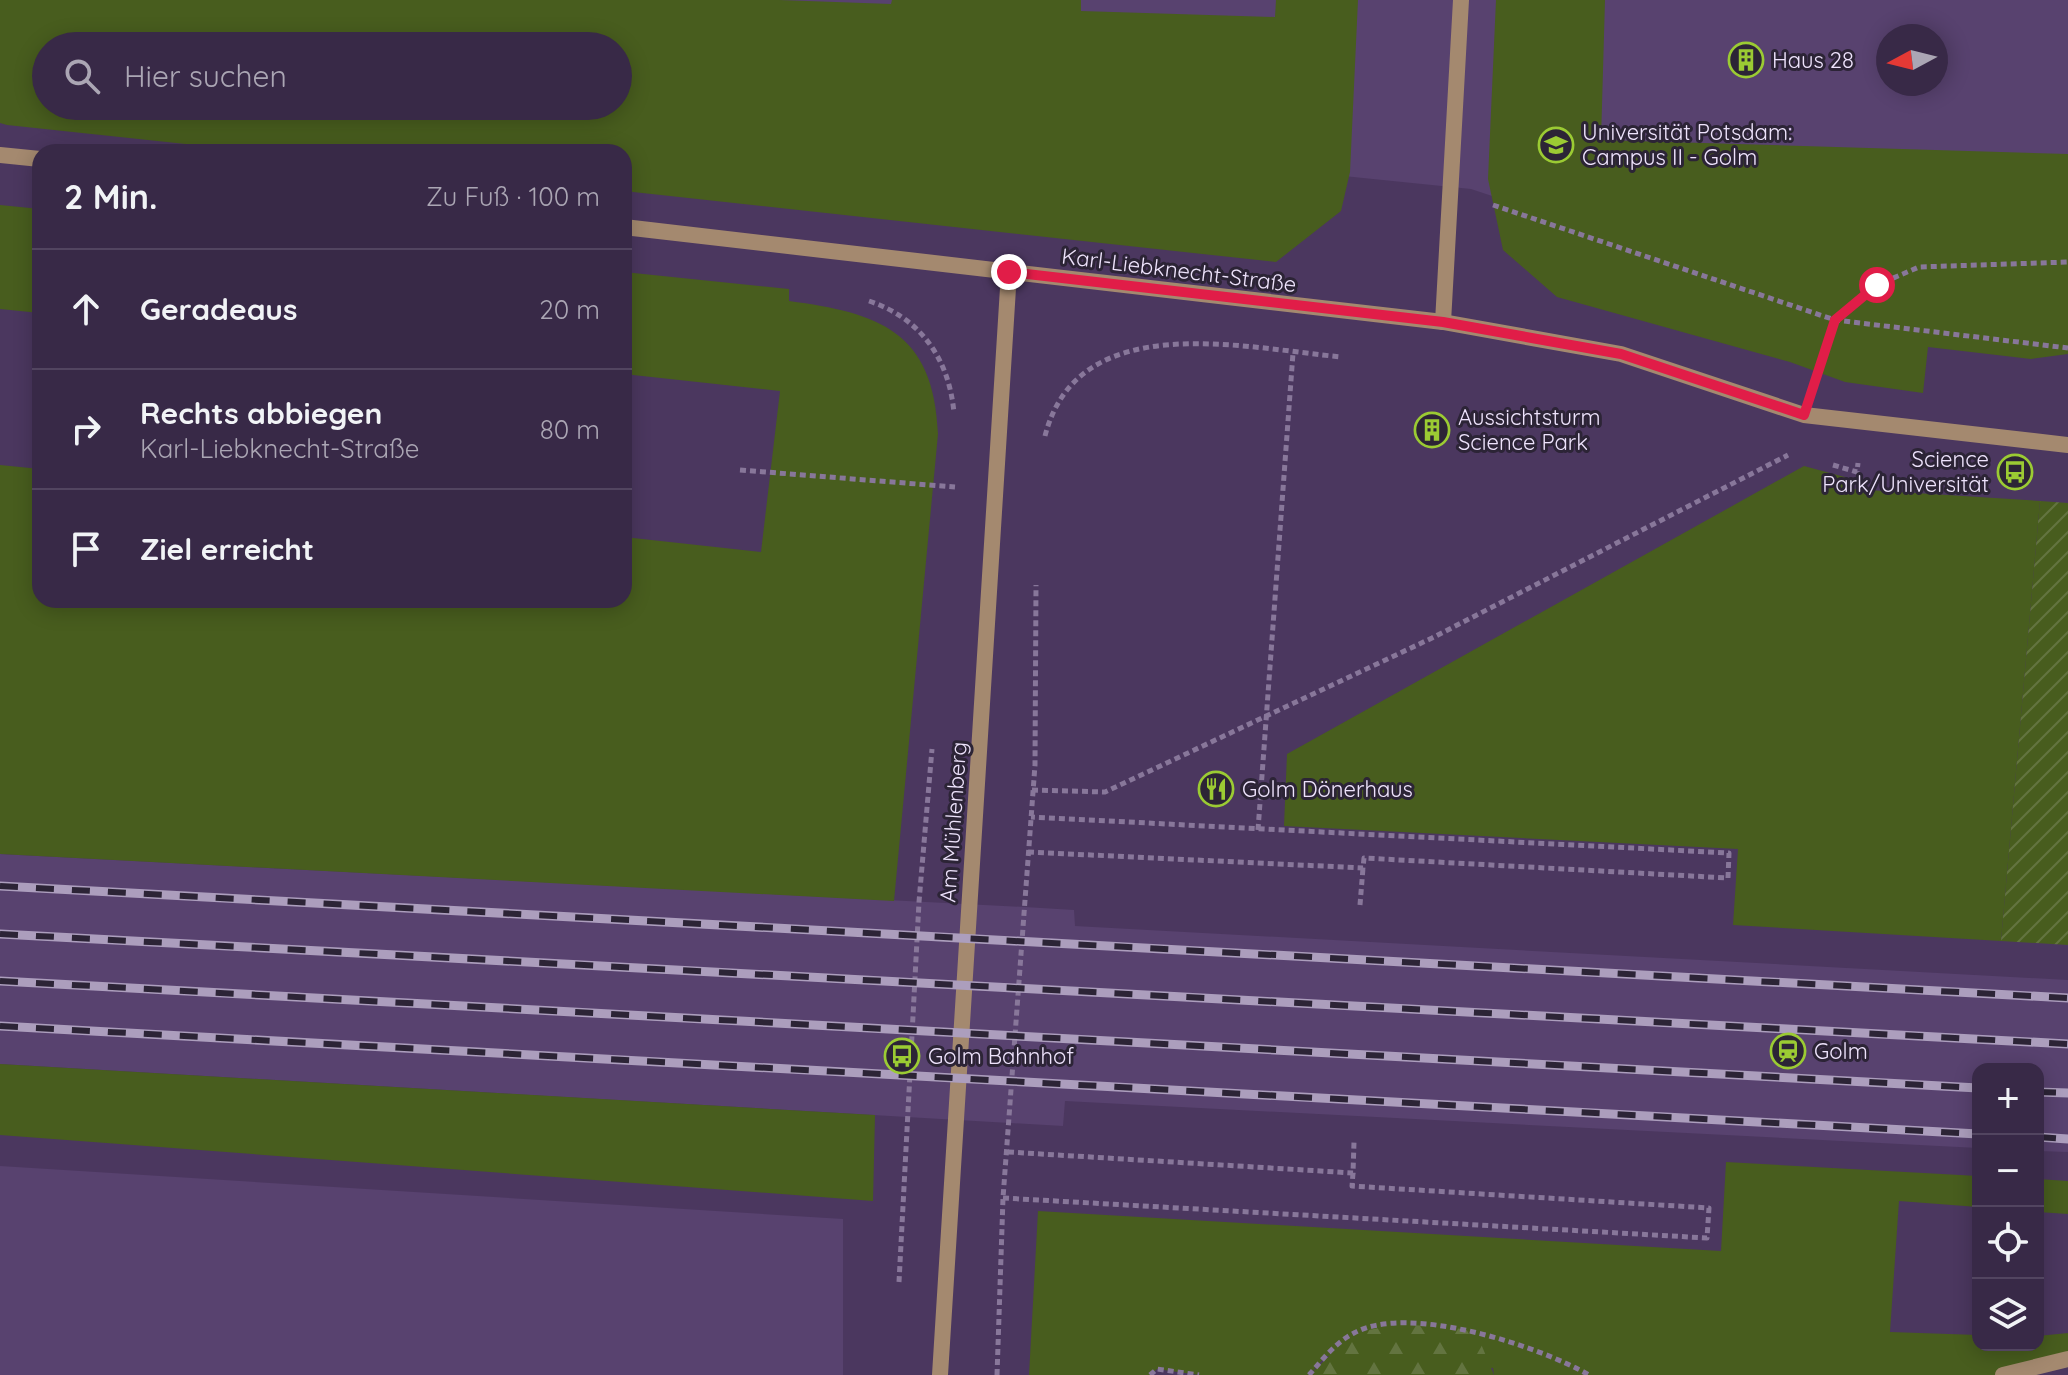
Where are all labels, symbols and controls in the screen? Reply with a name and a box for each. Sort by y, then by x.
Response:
north arrow [1876,24,1948,96]
search box [32,32,632,120]
building icon: Haus 28 [1727,41,1765,79]
place label: Haus 28 [1772,46,1854,74]
icon: search [60,54,104,98]
text: Hier suchen [124,57,287,95]
place label: Universität Potsdam: Campus II - Golm [1582,118,1792,171]
school or university icon: Universität Potsdam: Campus II - Golm [1537,126,1575,164]
text: 2 Min. [64,175,157,218]
text: Zu Fuß · 100 m [426,180,600,213]
street label: Karl-Liebknecht-Straße [1060,242,1298,298]
route end [991,254,1027,290]
route start [1859,267,1895,303]
icon: ahead [64,287,108,331]
text: Geradeaus [140,290,297,328]
text: 20 m [539,293,600,326]
text: Rechts abbiegen [140,394,382,432]
place label: Aussichtsturm Science Park [1458,403,1601,456]
icon: right [64,407,108,451]
building icon: Aussichtsturm Science Park [1413,411,1451,449]
text: 80 m [540,413,600,446]
text: Karl-Liebknecht-Straße [140,432,419,465]
place label: Science Park/Universität [1822,445,1989,498]
bus stop icon: Science Park/Universität [1996,453,2034,491]
icon: arrive [64,527,108,571]
text: Ziel erreicht [140,530,314,568]
street label: Am Mühlenberg [933,741,973,903]
restaurant icon: Golm Dönerhaus [1197,770,1235,808]
place label: Golm Dönerhaus [1242,775,1413,803]
station icon: Golm [1769,1032,1807,1070]
bus stop icon: Golm Bahnhof [883,1037,921,1075]
place label: Golm [1814,1037,1868,1065]
place label: Golm Bahnhof [928,1042,1074,1070]
map controls [1972,1063,2044,1351]
button: + [1972,1063,2044,1135]
button: − [1972,1135,2044,1207]
button: locate [1972,1207,2044,1279]
button: layers [1972,1279,2044,1351]

